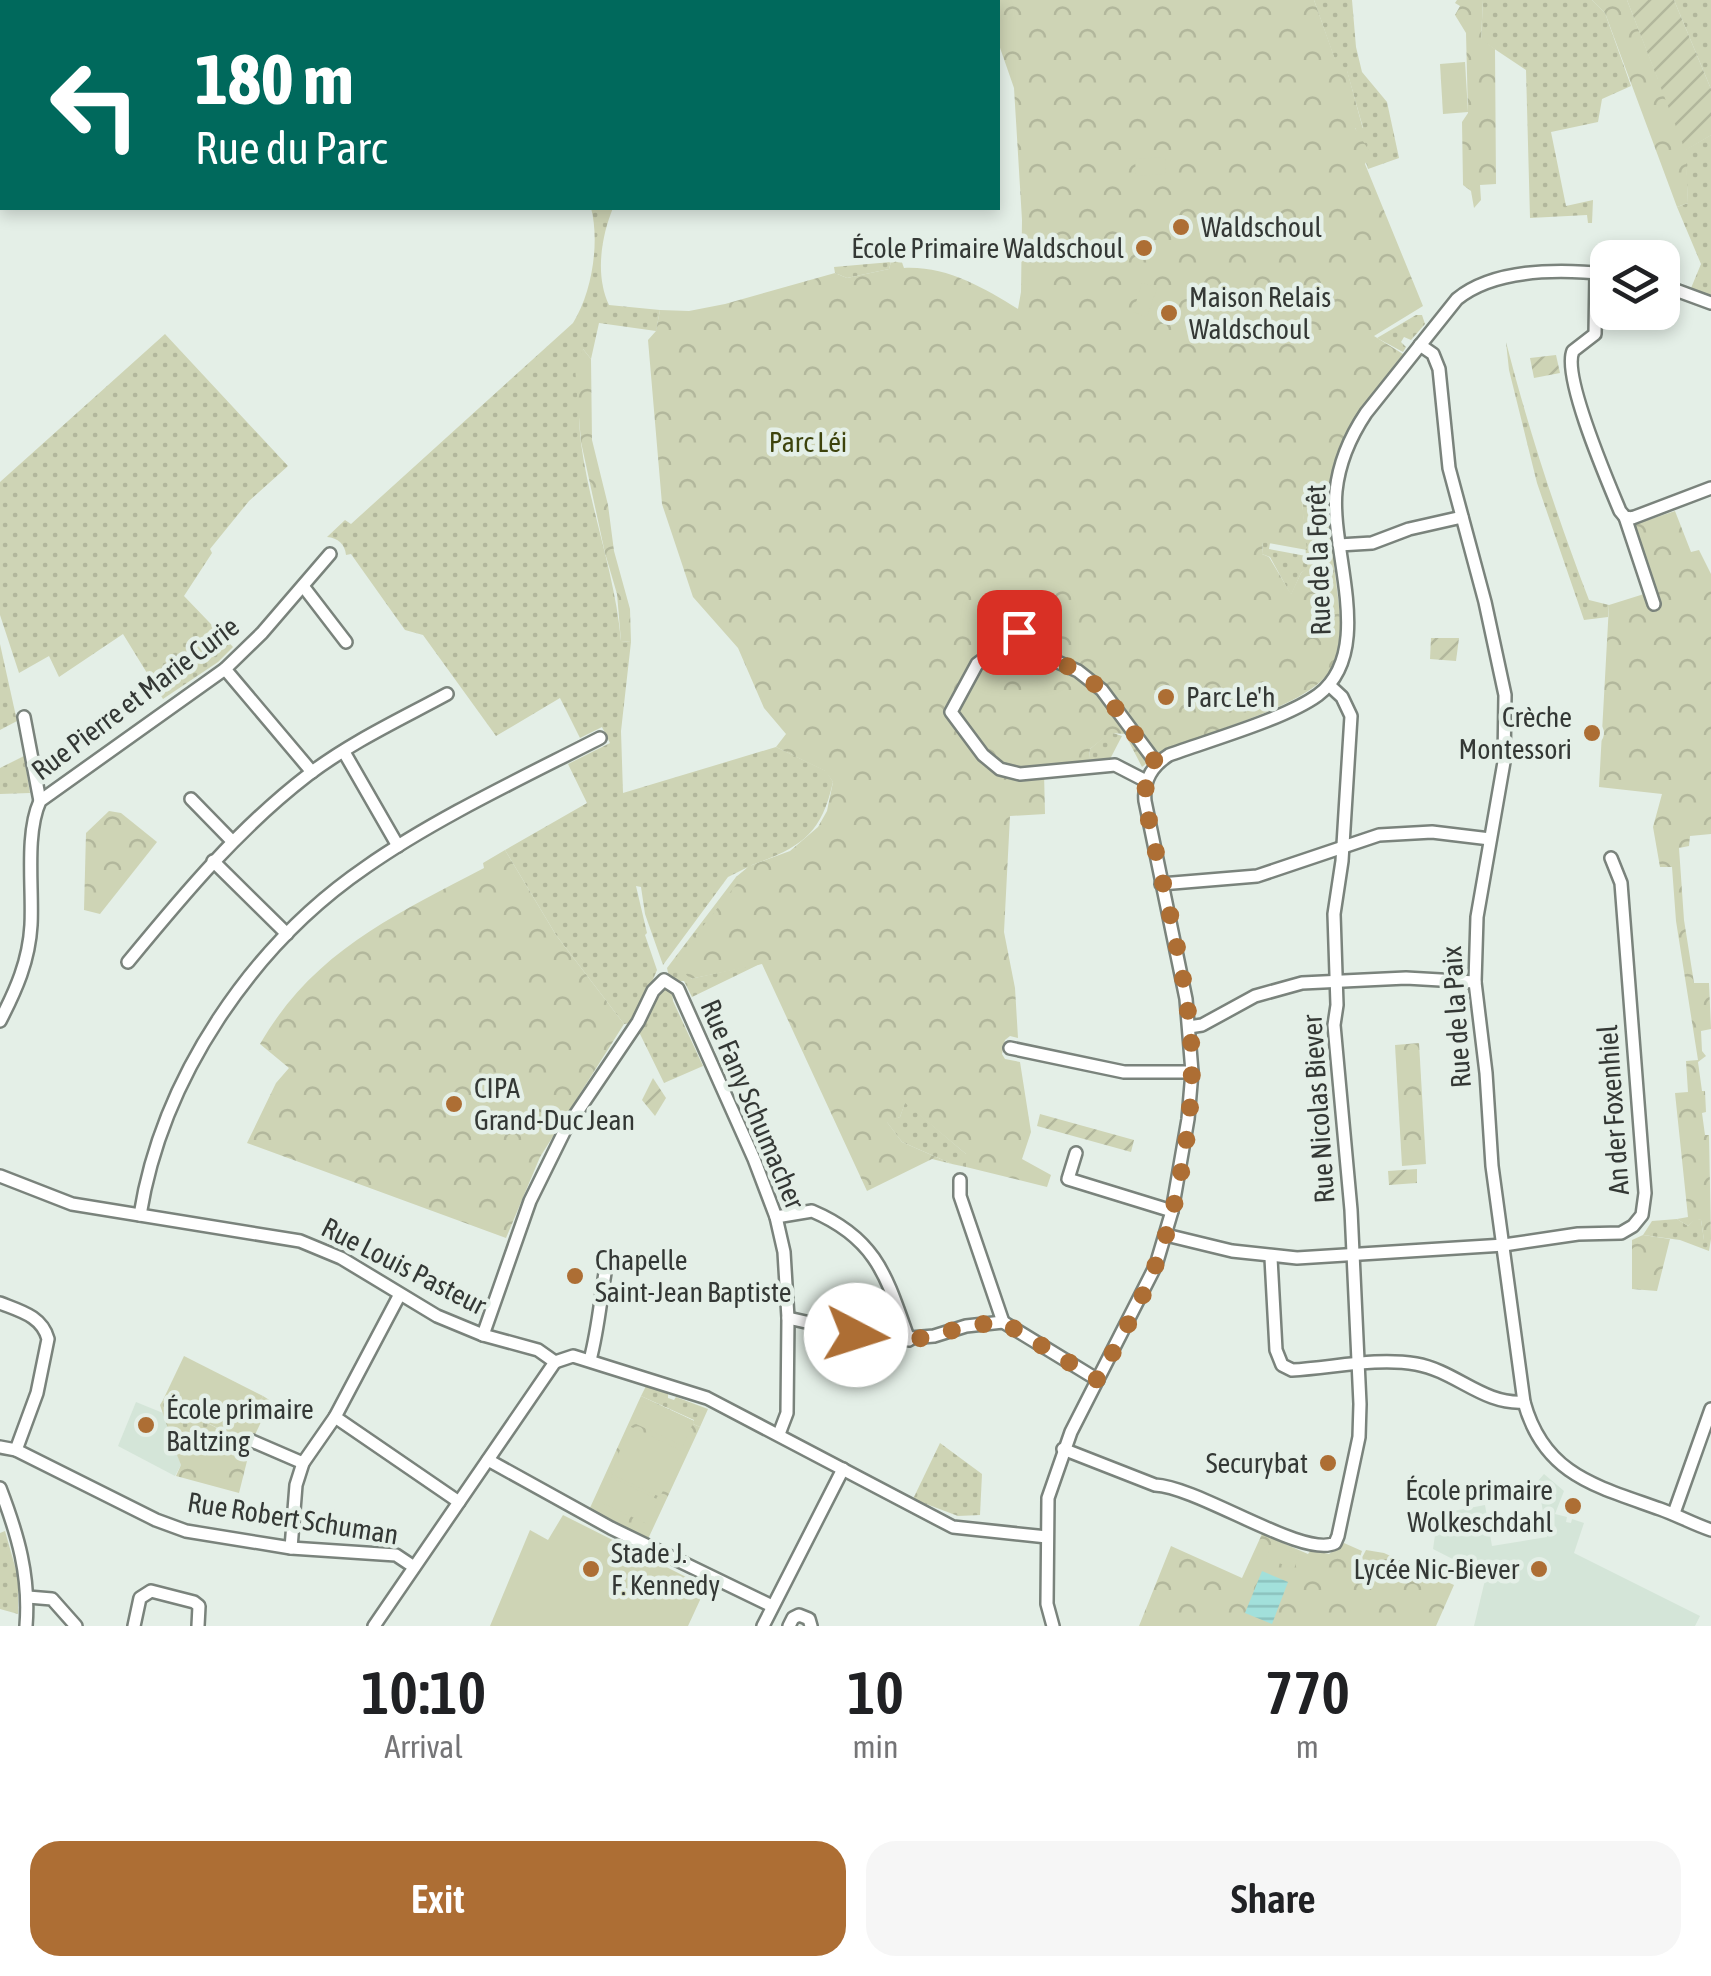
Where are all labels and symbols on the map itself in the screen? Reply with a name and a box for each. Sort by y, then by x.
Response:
place label: Waldschoul [1201,211,1322,243]
marker: Waldschoul [1170,216,1192,238]
place label: École Primaire Waldschoul [851,232,1125,264]
marker: École Primaire Waldschoul [1133,237,1155,259]
place label: Maison Relais Waldschoul [1189,281,1331,345]
marker: Maison Relais Waldschoul [1158,302,1180,324]
park label: Parc Léi [769,426,847,458]
street label: Rue de la Forêt [1299,484,1337,636]
pin [977,590,1062,675]
street label: Rue Pierre et Marie Curie [25,610,245,786]
place label: Parc Le'h [1186,681,1276,713]
marker: Parc Le'h [1155,686,1177,708]
place label: Crèche Montessori [1458,701,1572,765]
marker: Crèche Montessori [1581,722,1603,744]
street label: Rue de la Paix [1435,945,1477,1089]
street label: Rue Fany Schumacher [694,995,812,1214]
street label: Rue Nicolas Biever [1295,1013,1341,1204]
street label: An der Foxenhiel [1591,1023,1635,1196]
place label: CIPA Grand-Duc Jean [474,1072,635,1136]
marker: CIPA Grand-Duc Jean [443,1093,465,1115]
street label: Rue Louis Pasteur [316,1211,492,1321]
place label: Chapelle Saint-Jean Baptiste [595,1244,791,1308]
marker: Chapelle Saint-Jean Baptiste [564,1265,586,1287]
position arrow [804,1283,908,1387]
place label: École primaire Baltzing [166,1393,314,1457]
marker: École primaire Baltzing [135,1414,157,1436]
place label: Securybat [1206,1447,1308,1479]
marker: Securybat [1317,1452,1339,1474]
place label: École primaire Wolkeschdahl [1405,1474,1554,1538]
street label: Rue Robert Schuman [185,1486,401,1550]
marker: École primaire Wolkeschdahl [1562,1495,1584,1517]
place label: Stade J. F. Kennedy [611,1537,720,1601]
place label: Lycée Nic-Biever [1354,1553,1520,1585]
marker: Stade J. F. Kennedy [580,1558,602,1580]
marker: Lycée Nic-Biever [1528,1558,1550,1580]

